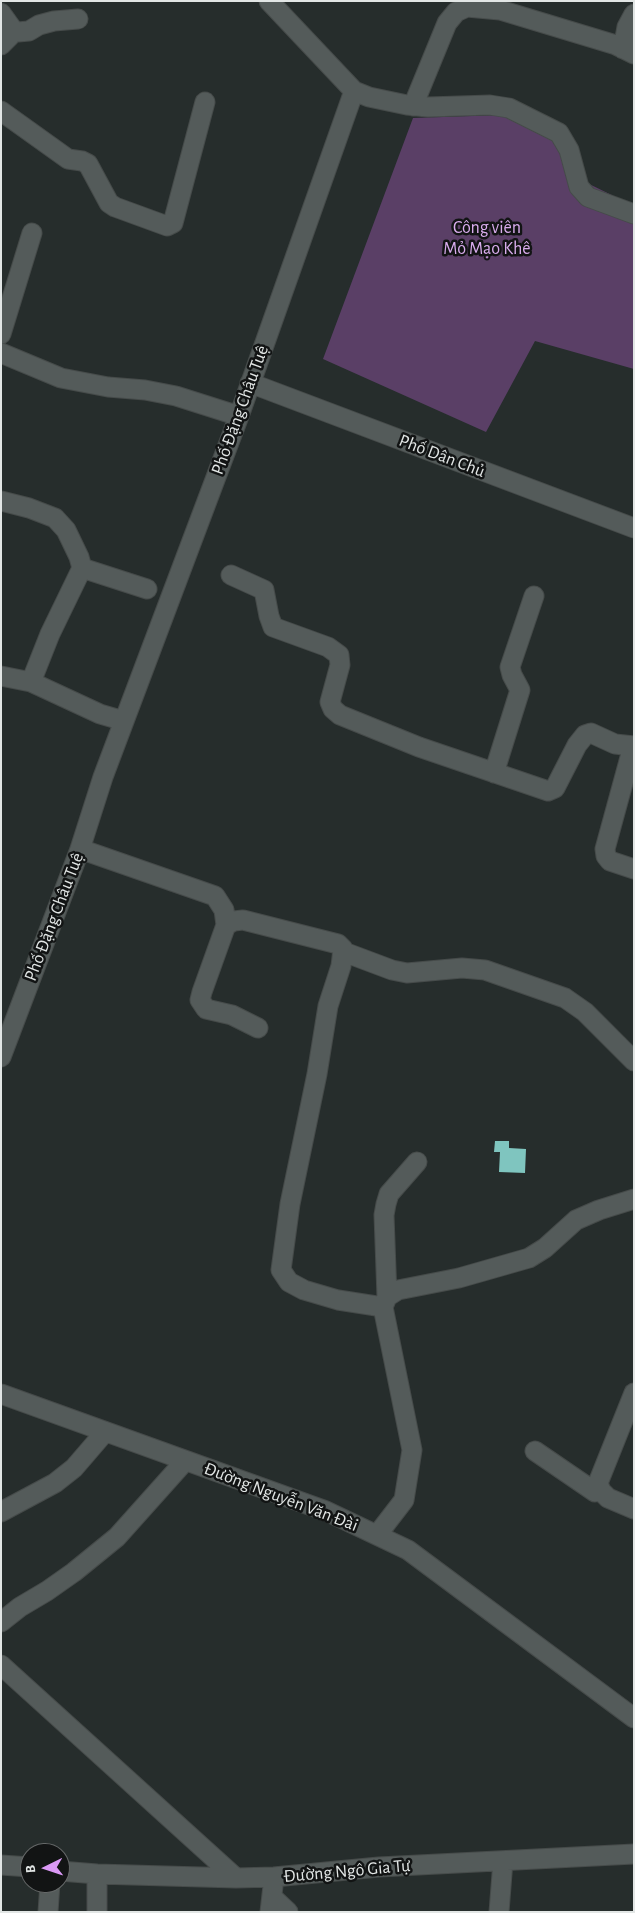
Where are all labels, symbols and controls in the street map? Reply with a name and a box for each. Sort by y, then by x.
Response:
park label: Công viên Mỏ Mạo Khê [443,217,531,260]
street label: Phố Đặng Châu Tuệ [207,342,273,478]
street label: Phố Dân Chủ [396,430,488,482]
street label: Phố Đặng Châu Tuệ [20,850,88,984]
street label: Đường Nguyễn Văn Đài [201,1458,361,1536]
north arrow [20,1843,70,1893]
street label: Đường Ngô Gia Tự [283,1855,411,1887]
text: B [24,1864,38,1874]

